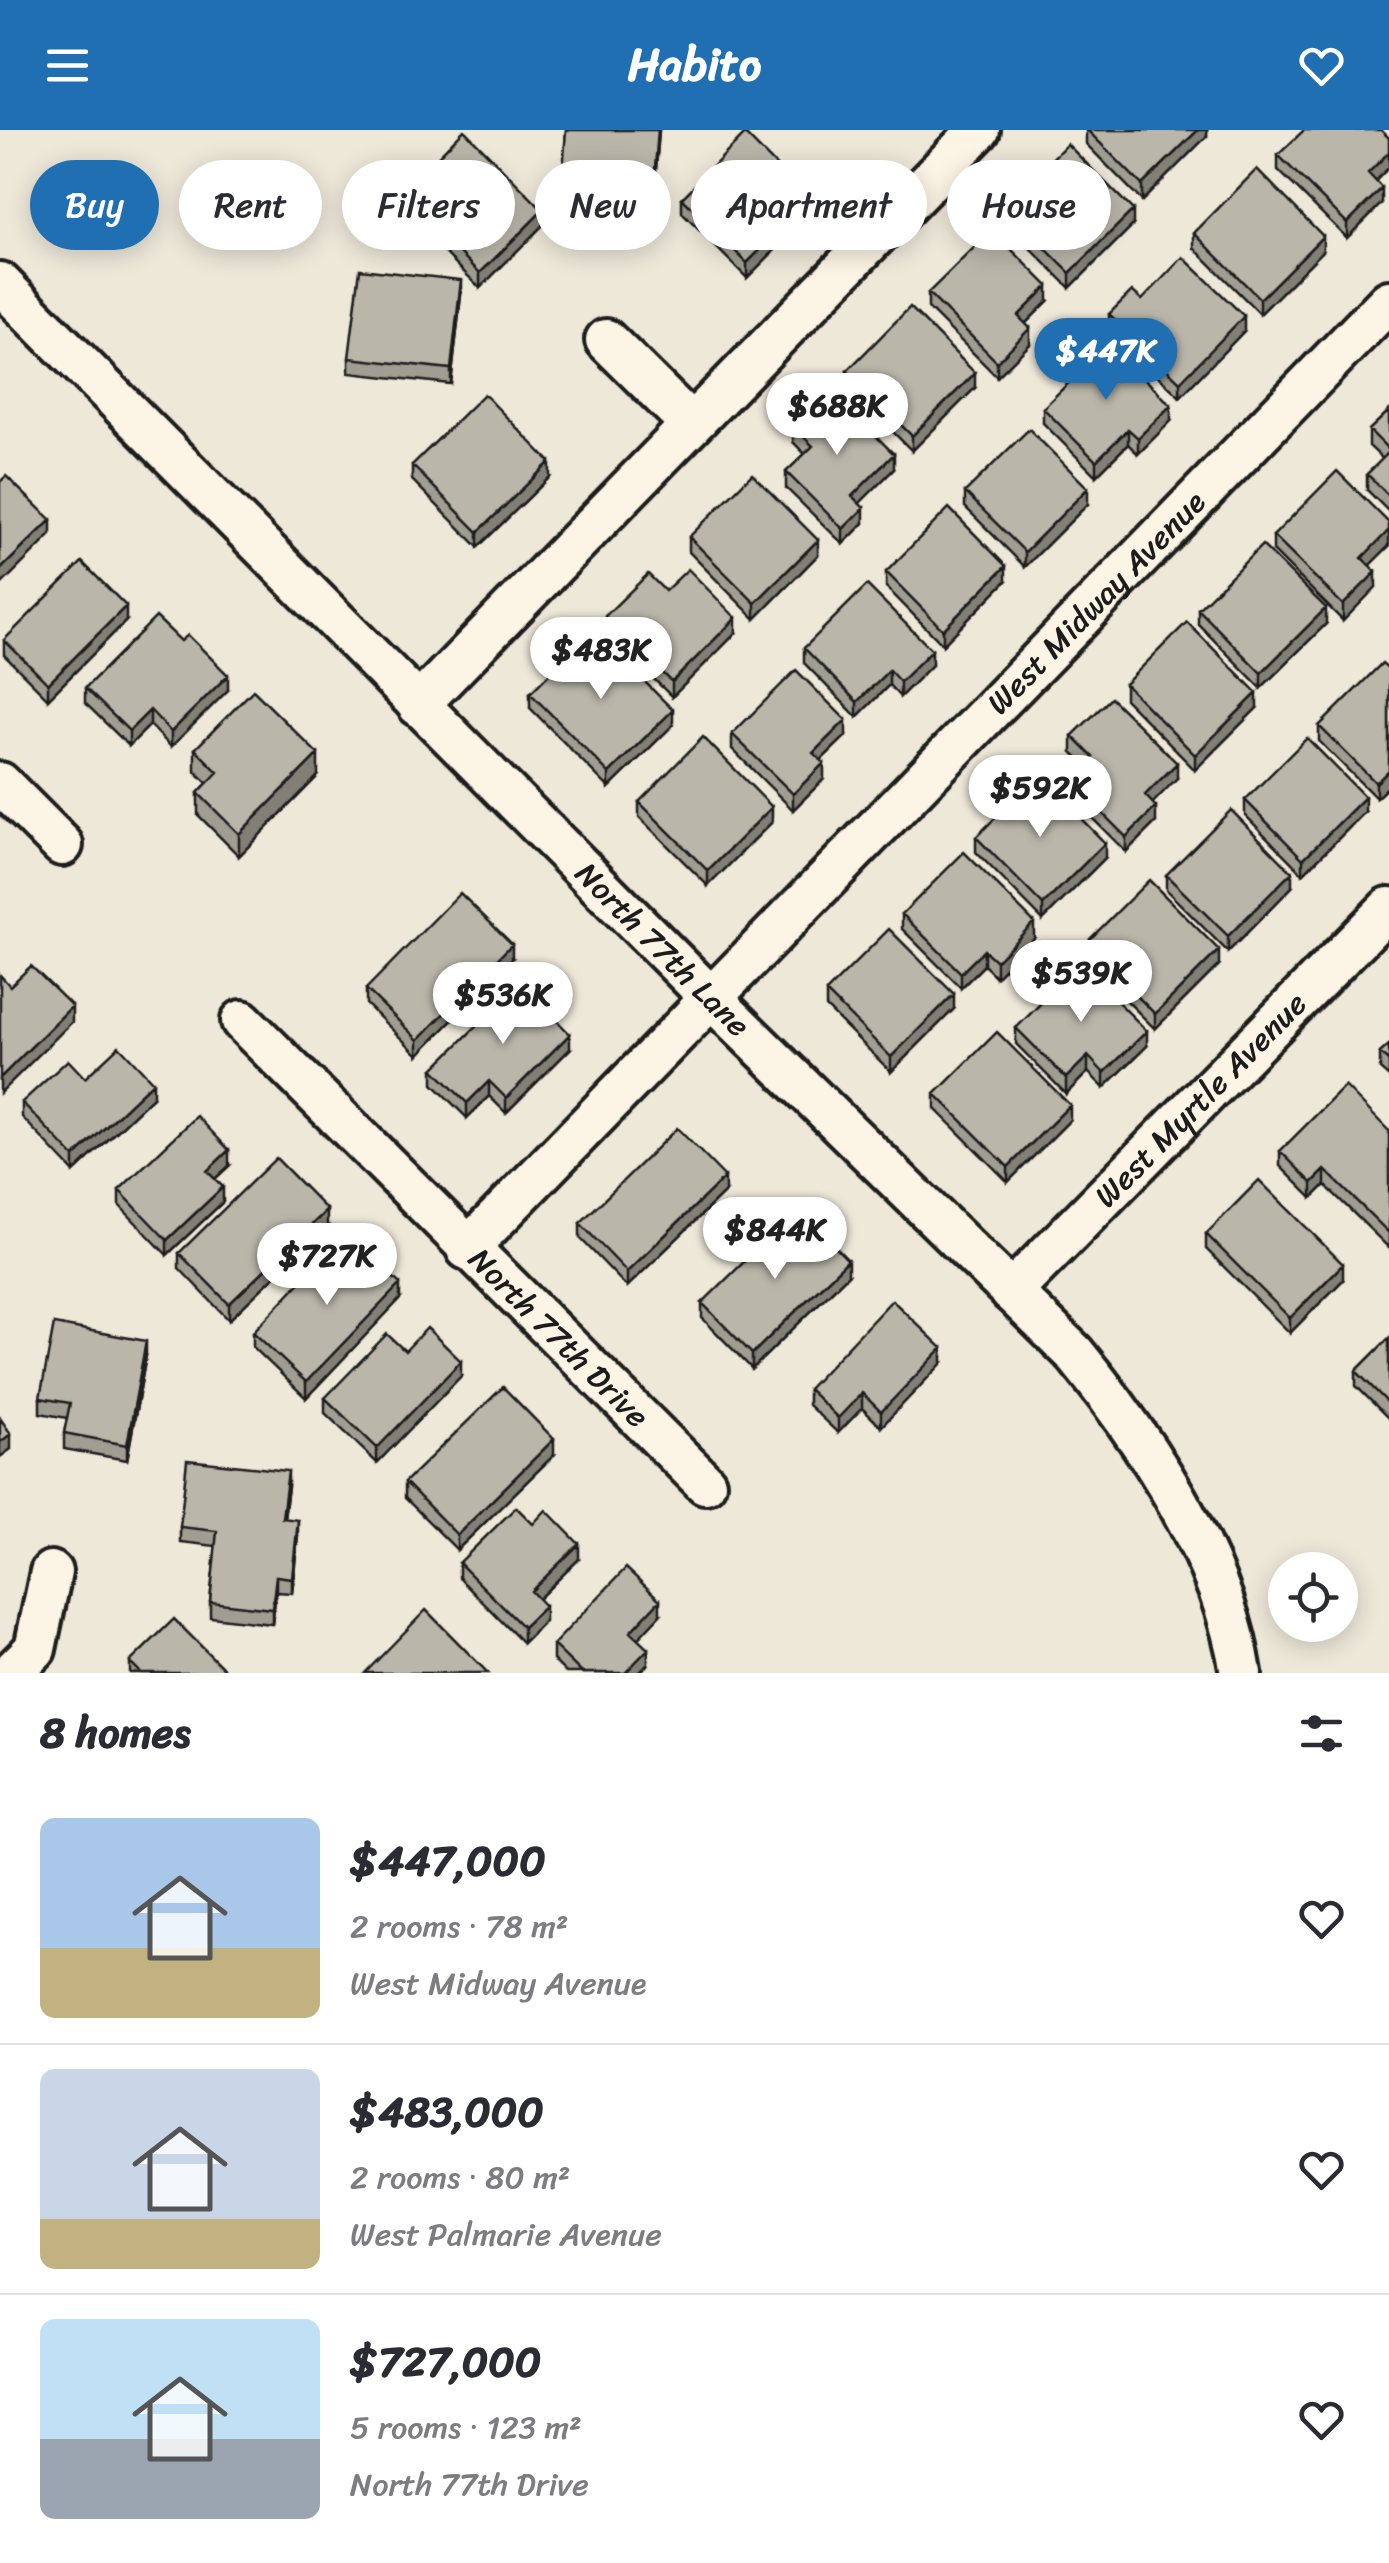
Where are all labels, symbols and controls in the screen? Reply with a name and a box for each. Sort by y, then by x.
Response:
text: Habito [628,25,761,105]
icon: menu [40,38,95,93]
icon: heart [1294,38,1349,93]
chip: Buy [30,160,159,250]
chip: Rent [179,160,322,250]
chip: Filters [342,160,515,250]
chip: New [535,160,671,250]
chip: Apartment [691,160,927,250]
chip: House [947,160,1111,250]
pin: $447K [1036,318,1176,403]
text: $447K [1056,322,1156,379]
pin: $688K [767,373,907,458]
text: $688K [788,377,886,434]
street label: West Midway Avenue [972,477,1220,729]
pin: $483K [531,617,671,702]
text: $483K [552,621,650,678]
pin: $592K [970,755,1110,840]
text: $592K [991,759,1089,816]
street label: North 77th Lane [561,848,764,1052]
pin: $539K [1011,940,1151,1025]
text: $539K [1032,944,1130,1001]
pin: $536K [433,962,573,1047]
text: $536K [455,966,551,1023]
street label: West Myrtle Avenue [1080,978,1321,1222]
pin: $844K [705,1197,845,1282]
text: $844K [725,1201,825,1258]
pin: $727K [257,1223,397,1308]
text: $727K [279,1227,375,1284]
street label: North 77th Drive [454,1233,663,1442]
map controls [1268,1552,1358,1642]
button: locate [1268,1552,1358,1642]
text: 8 homes [40,1696,191,1770]
icon: filters [1294,1706,1349,1761]
text: $447,000 [350,1824,546,1898]
icon: home [120,1858,240,1978]
icon: heart [1294,1891,1349,1946]
text: 2 rooms · 78 m² [350,1898,568,1955]
text: West Midway Avenue [350,1955,646,2012]
text: $483,000 [350,2075,544,2149]
icon: home [120,2109,240,2229]
icon: heart [1294,2142,1349,2197]
text: 2 rooms · 80 m² [350,2149,570,2206]
text: West Palmarie Avenue [350,2206,662,2263]
text: $727,000 [350,2325,541,2399]
icon: home [120,2359,240,2479]
icon: heart [1294,2392,1349,2447]
text: 5 rooms · 123 m² [350,2399,582,2456]
text: North 77th Drive [350,2456,589,2513]

